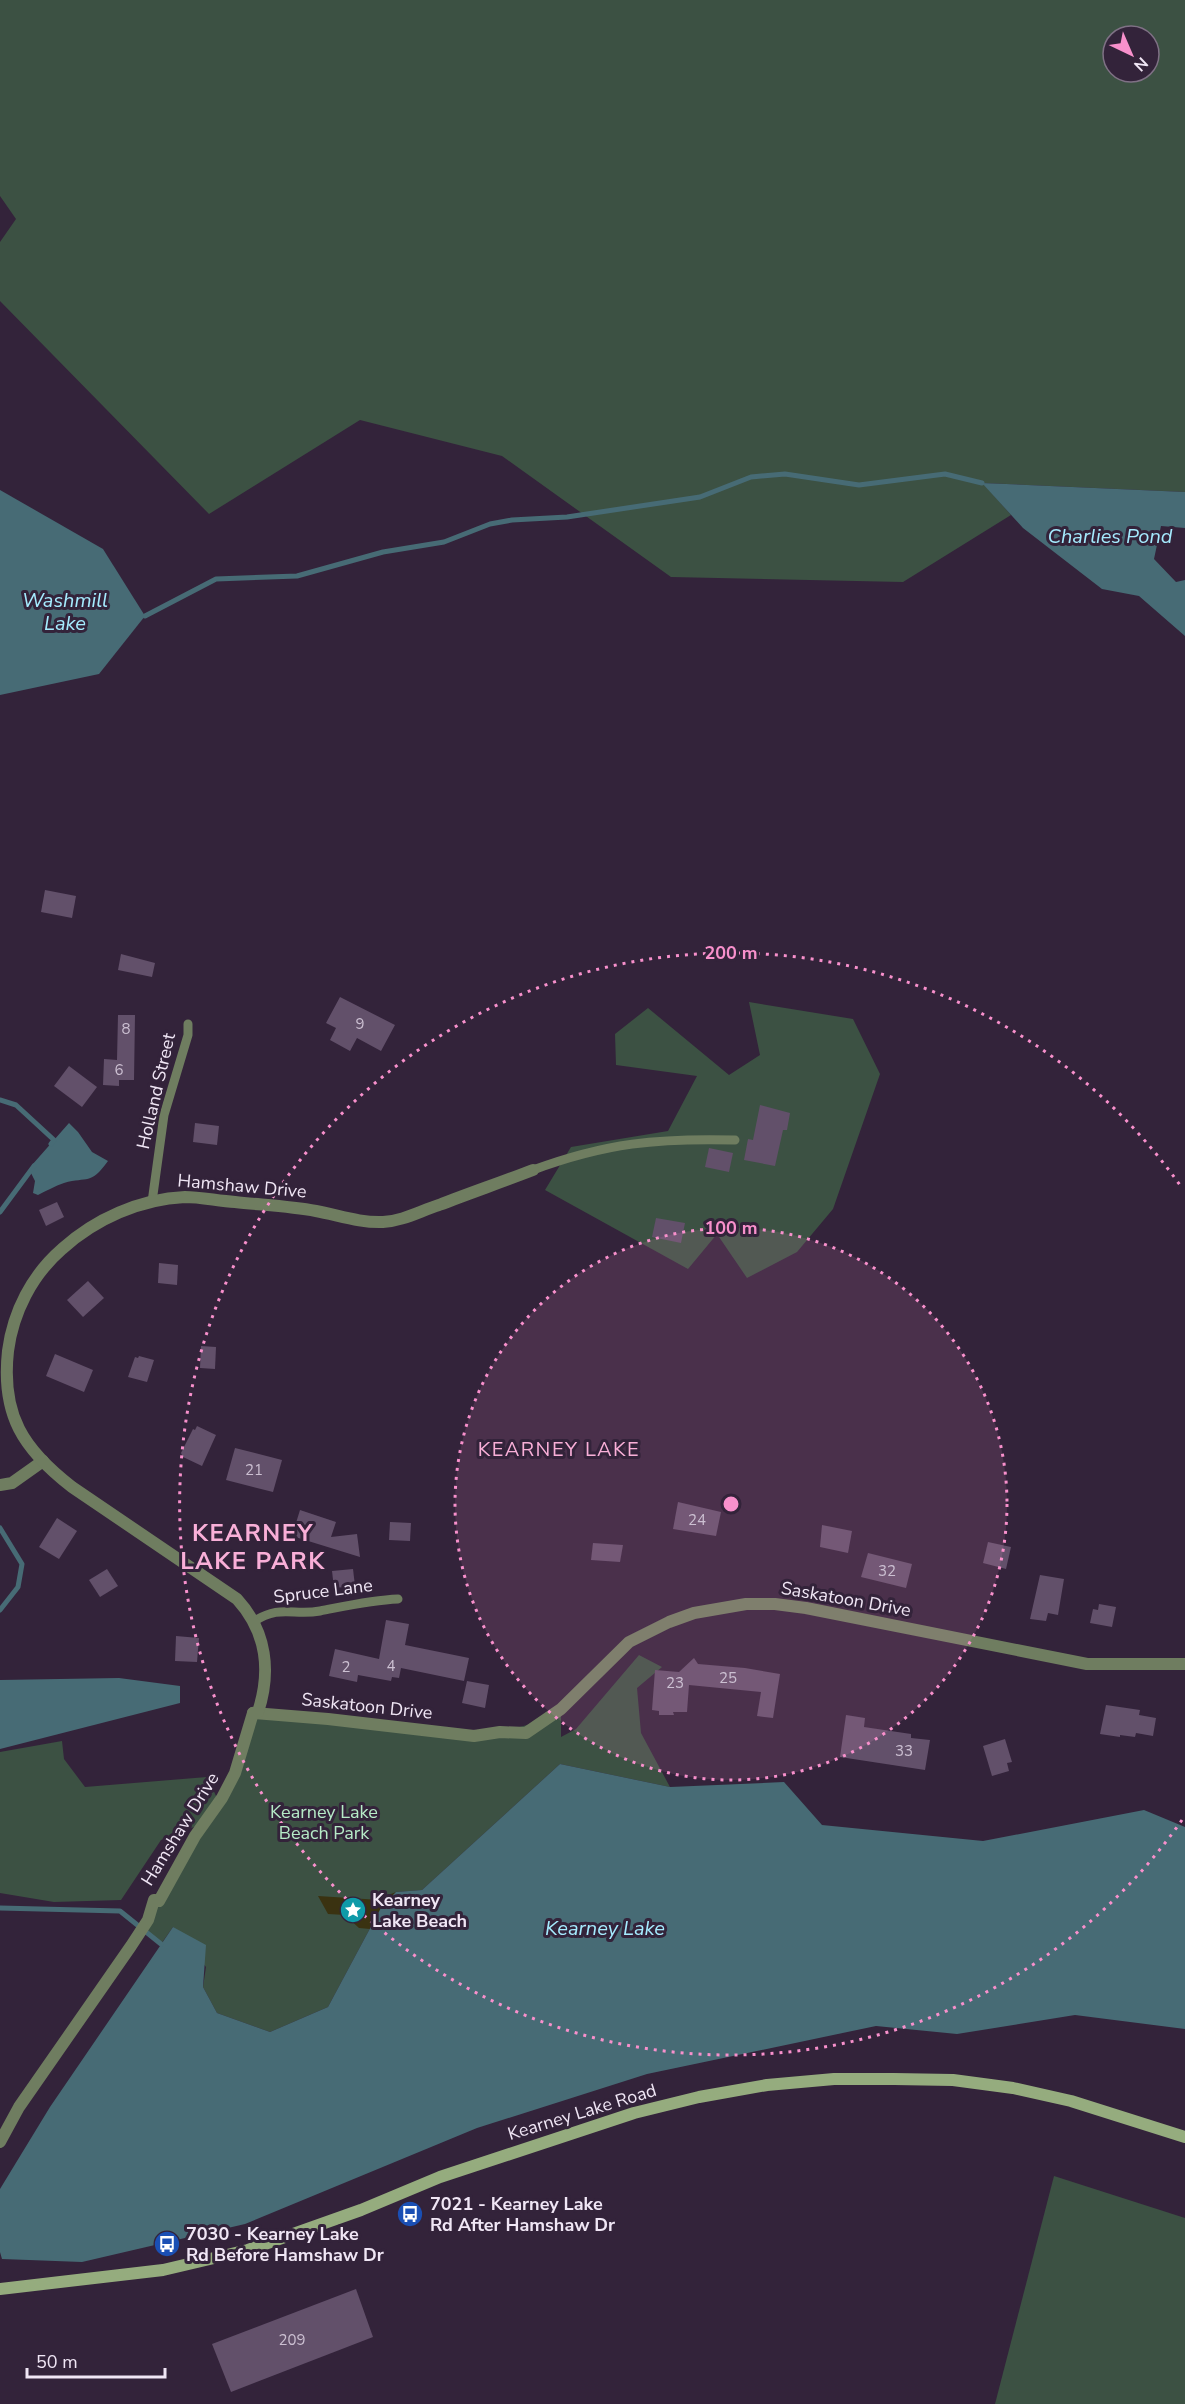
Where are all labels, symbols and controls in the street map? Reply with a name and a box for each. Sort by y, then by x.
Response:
north arrow [1101,24,1161,84]
text: N [1129,52,1153,76]
water label: Charlies Pond [1048,523,1173,550]
water label: Washmill Lake [22,587,108,637]
text: 200 m [704,941,758,965]
house number: 9 [355,1014,365,1034]
house number: 8 [121,1019,131,1039]
street label: Holland Street [131,1030,181,1151]
house number: 6 [114,1060,124,1080]
street label: Hamshaw Drive [176,1168,308,1204]
text: 100 m [704,1216,758,1240]
district label: KEARNEY LAKE [478,1436,640,1463]
house number: 21 [245,1460,263,1480]
centre of rings [721,1494,741,1514]
house number: 24 [688,1510,706,1530]
district label: KEARNEY LAKE PARK [180,1517,326,1577]
house number: 32 [878,1561,896,1581]
street label: Spruce Lane [272,1573,374,1609]
street label: Saskatoon Drive [779,1576,913,1622]
house number: 4 [386,1656,396,1676]
house number: 2 [341,1657,351,1677]
house number: 25 [719,1668,737,1688]
house number: 23 [666,1673,684,1693]
street label: Saskatoon Drive [300,1687,434,1725]
house number: 33 [895,1741,913,1761]
street label: Hamshaw Drive [136,1768,224,1890]
park label: Kearney Lake Beach Park [270,1800,378,1845]
place label: Kearney Lake Beach [372,1888,467,1933]
place icon: Kearney Lake Beach [338,1895,368,1925]
water label: Kearney Lake [545,1915,665,1942]
street label: Kearney Lake Road [505,2078,659,2146]
place label: 7021 - Kearney Lake Rd After Hamshaw Dr [430,2192,615,2237]
bus stop icon: 7021 - Kearney Lake Rd After Hamshaw Dr [395,2199,425,2229]
place label: 7030 - Kearney Lake Rd Before Hamshaw Dr [186,2222,384,2267]
bus stop icon: 7030 - Kearney Lake Rd Before Hamshaw Dr [152,2229,182,2259]
house number: 209 [278,2330,306,2350]
scale bar [27,2341,165,2379]
text: 50 m [36,2350,78,2374]

